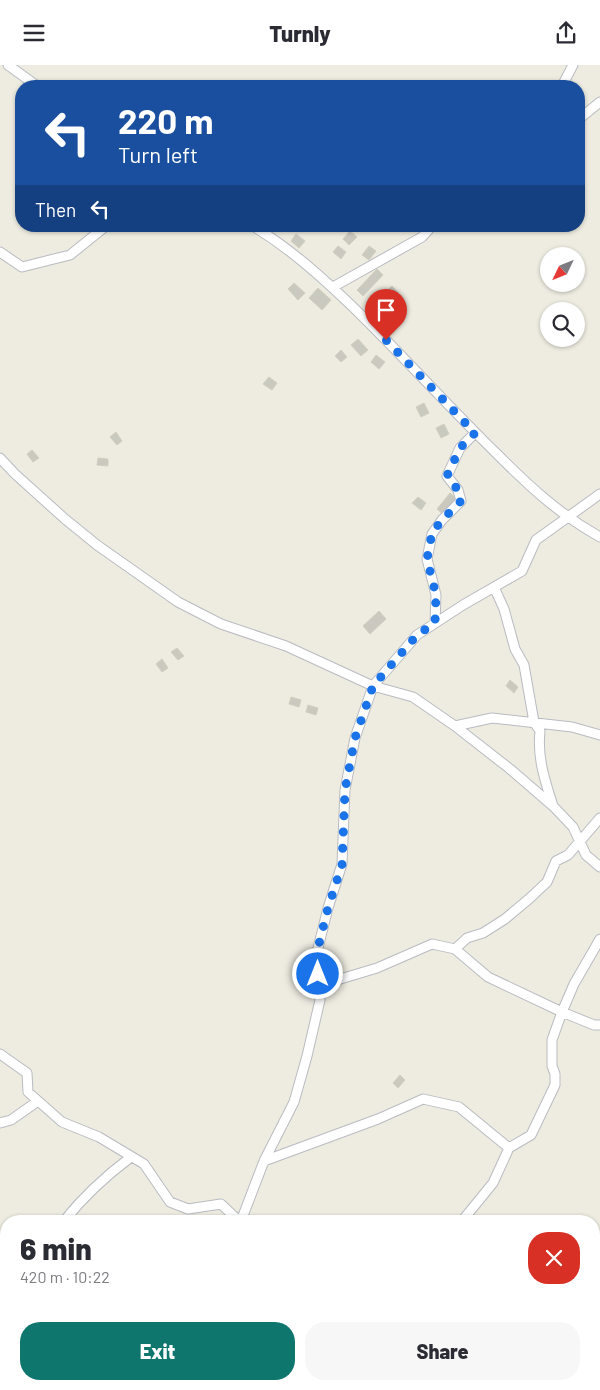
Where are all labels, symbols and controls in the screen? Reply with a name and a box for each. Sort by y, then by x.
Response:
icon: menu [20,19,48,47]
icon: share [552,19,580,47]
text: Turnly [269,20,331,46]
text: 220 m [118,99,213,141]
icon: left [35,100,100,165]
text: Turn left [118,141,198,167]
icon: left [86,195,114,223]
text: Then [35,198,76,221]
north arrow [540,247,585,293]
map controls [540,247,585,347]
pin [365,289,407,340]
icon: arrive [372,296,400,324]
button: search [540,302,585,347]
position arrow [291,947,343,999]
text: 6 min [20,1230,92,1266]
button: close [528,1232,580,1284]
text: 420 m · 10:22 [20,1267,110,1286]
button: Exit [20,1322,295,1380]
button: Share [305,1322,580,1380]

